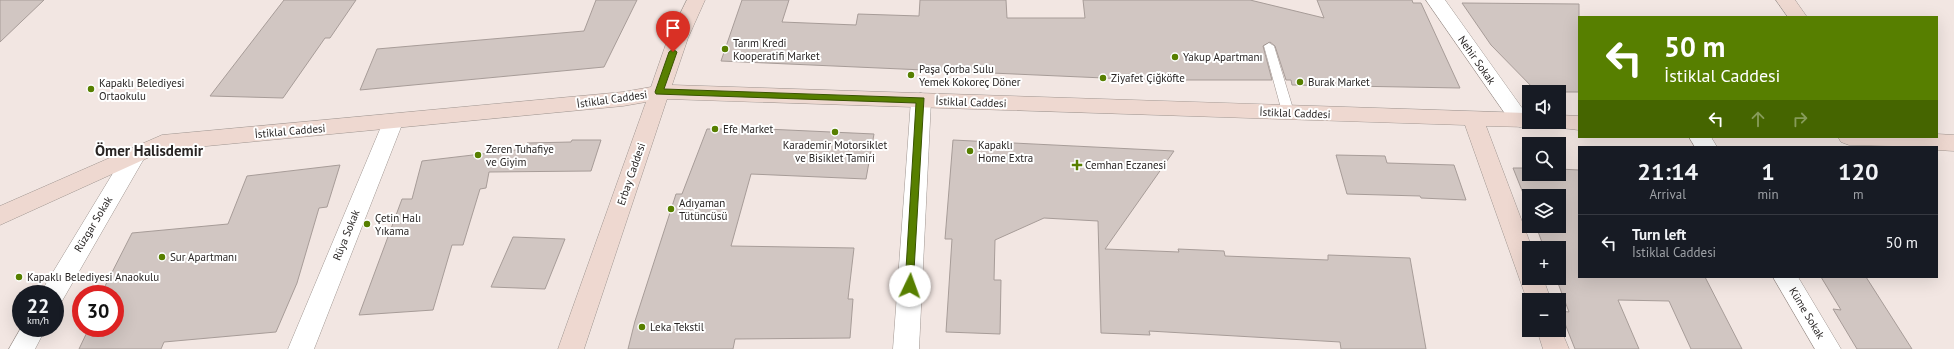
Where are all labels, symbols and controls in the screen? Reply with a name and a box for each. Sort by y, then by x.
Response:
pin [656,11,690,52]
icon: arrive [662,17,684,39]
text: 50 m [1664,28,1725,65]
icon: left [1598,32,1650,84]
street label: Nehir Sokak [1455,33,1499,88]
place label: Tarım Kredi Kooperatifi Market [733,36,820,63]
marker: Tarım Kredi Kooperatifi Market [720,44,730,54]
place label: Yakup Apartmanı [1183,50,1263,64]
marker: Yakup Apartmanı [1170,52,1180,62]
place label: Paşa Çorba Sulu Yemek Kokoreç Döner [919,62,1021,89]
text: İstiklal Caddesi [1664,64,1780,87]
marker: Paşa Çorba Sulu Yemek Kokoreç Döner [906,70,916,80]
place label: Ziyafet Çiğköfte [1111,71,1185,85]
marker: Ziyafet Çiğköfte [1098,73,1108,83]
place label: Burak Market [1308,75,1370,89]
place label: Kapaklı Belediyesi Ortaokulu [99,76,185,103]
marker: Burak Market [1295,77,1305,87]
marker: Kapaklı Belediyesi Ortaokulu [86,84,96,94]
map controls [1522,85,1566,337]
button: sound [1522,85,1566,129]
street label: İstiklal Caddesi [576,87,648,111]
street label: İstiklal Caddesi [935,94,1007,110]
street label: İstiklal Caddesi [1259,105,1331,121]
icon: left [1705,108,1727,130]
icon: ahead [1747,108,1769,130]
icon: right [1789,108,1811,130]
street label: İstiklal Caddesi [254,121,326,141]
place label: Efe Market [723,122,773,136]
marker: Efe Market [710,124,720,134]
marker: Karademir Motorsiklet ve Bisiklet Tamiri [830,127,840,137]
button: search [1522,137,1566,181]
place label: Karademir Motorsiklet ve Bisiklet Tamiri [783,138,887,165]
place label: Kapaklı Home Extra [978,138,1033,165]
district label: Ömer Halisdemir [95,141,204,160]
street label: Erbay Caddesi [614,141,648,207]
place label: Zeren Tuhafiye ve Giyim [486,142,554,169]
marker: Kapaklı Home Extra [965,146,975,156]
marker: Zeren Tuhafiye ve Giyim [473,150,483,160]
text: 21:14 [1637,156,1698,187]
text: 1 [1761,156,1775,187]
text: 120 [1838,156,1879,187]
place label: Cemhan Eczanesi [1085,158,1166,172]
marker: Cemhan Eczanesi [1072,160,1082,170]
text: Arrival [1650,186,1686,203]
text: min [1757,186,1779,203]
text: m [1853,186,1864,203]
button: layers [1522,189,1566,233]
street label: Rüzgar Sokak [71,193,116,255]
place label: Adıyaman Tütüncüsü [679,196,727,223]
marker: Adıyaman Tütüncüsü [666,204,676,214]
street label: Rüya Sokak [329,207,363,262]
place label: Çetin Halı Yıkama [375,211,421,238]
marker: Çetin Halı Yıkama [362,219,372,229]
text: Turn left [1632,225,1686,244]
icon: left [1598,232,1620,254]
text: 50 m [1885,233,1918,252]
button: + [1522,241,1566,285]
text: İstiklal Caddesi [1632,244,1716,261]
place label: Sur Apartmanı [170,250,237,264]
marker: Sur Apartmanı [157,252,167,262]
position arrow [889,265,931,307]
place label: Kapaklı Belediyesi Anaokulu [27,270,159,284]
marker: Kapaklı Belediyesi Anaokulu [14,272,24,282]
speed limit sign: 30 [72,285,124,337]
street label: Küme Sokak [1786,285,1828,342]
text: 22 [27,293,49,319]
button: − [1522,293,1566,337]
text: km/h [27,314,49,327]
place label: Leka Tekstil [650,320,705,334]
marker: Leka Tekstil [637,322,647,332]

